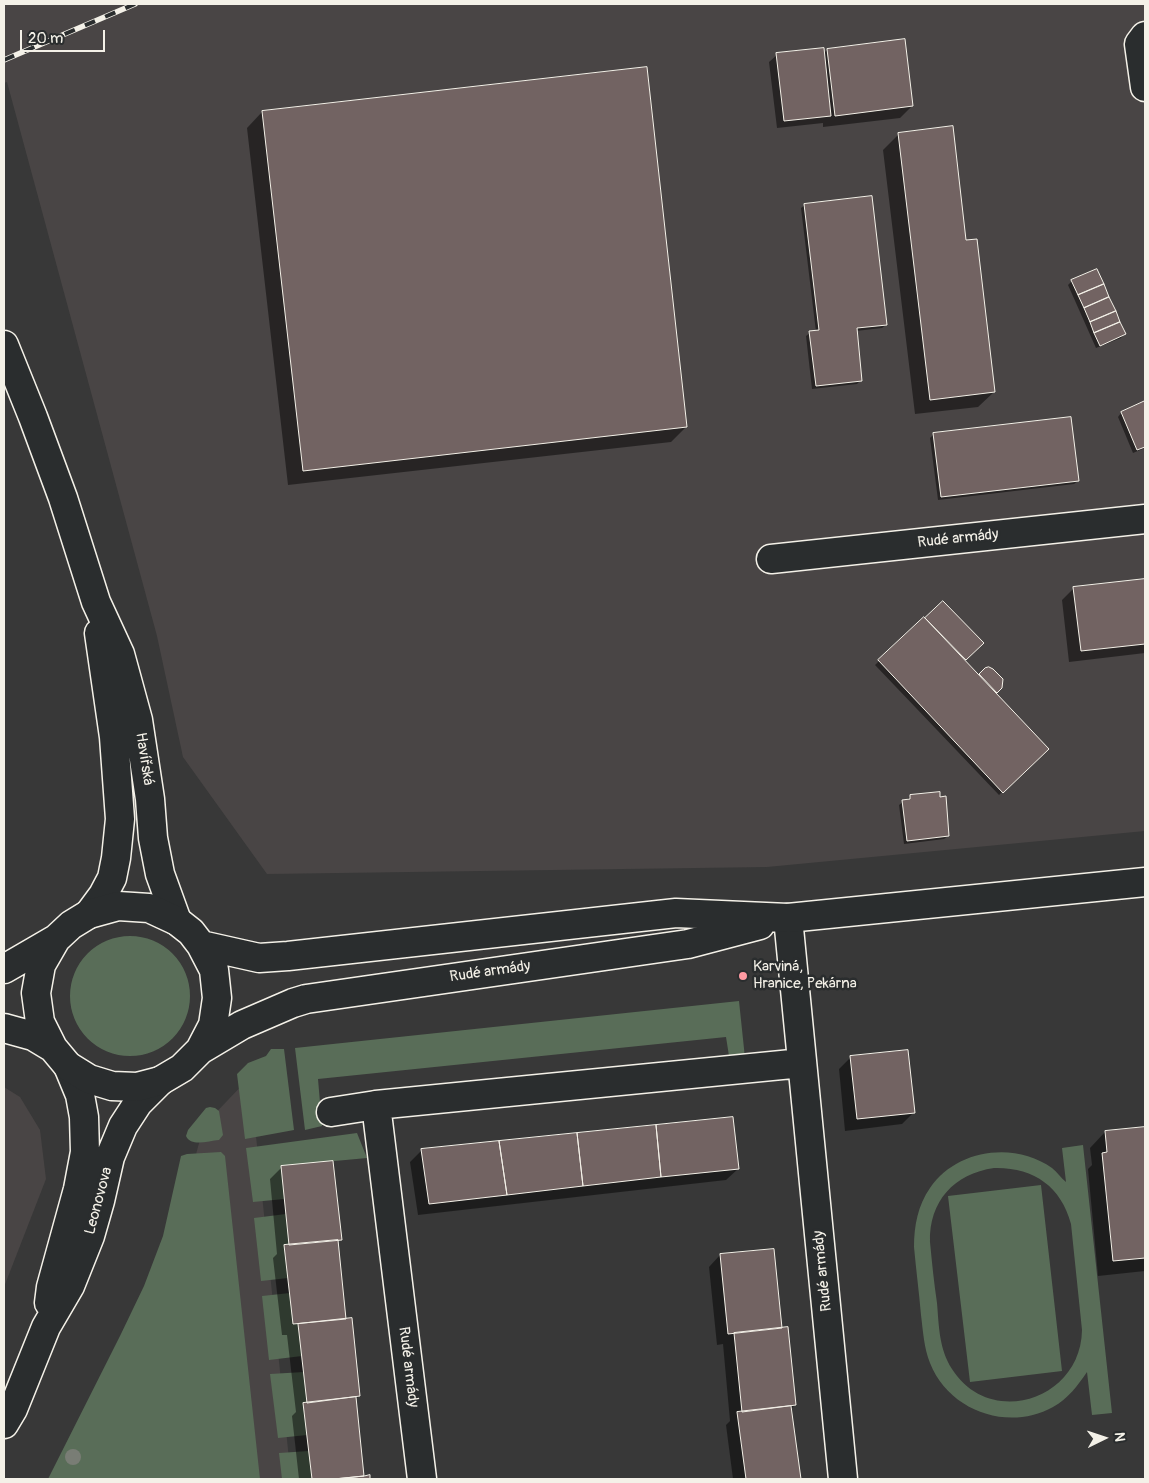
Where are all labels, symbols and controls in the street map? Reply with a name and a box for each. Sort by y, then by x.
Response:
scale bar [22,20,108,52]
text: 20 m [28,29,63,48]
street label: Rudé armády [917,526,999,552]
street label: Havířská [131,731,157,787]
street label: Rudé armády [449,957,531,987]
place label: Karviná, Hranice, Pekárna [753,958,857,993]
marker: Karviná, Hranice, Pekárna [737,970,749,982]
street label: Leonovova [81,1165,117,1237]
street label: Rudé armády [810,1230,836,1312]
street label: Rudé armády [394,1326,422,1408]
north arrow [1079,1413,1129,1463]
text: N [1111,1432,1128,1442]

